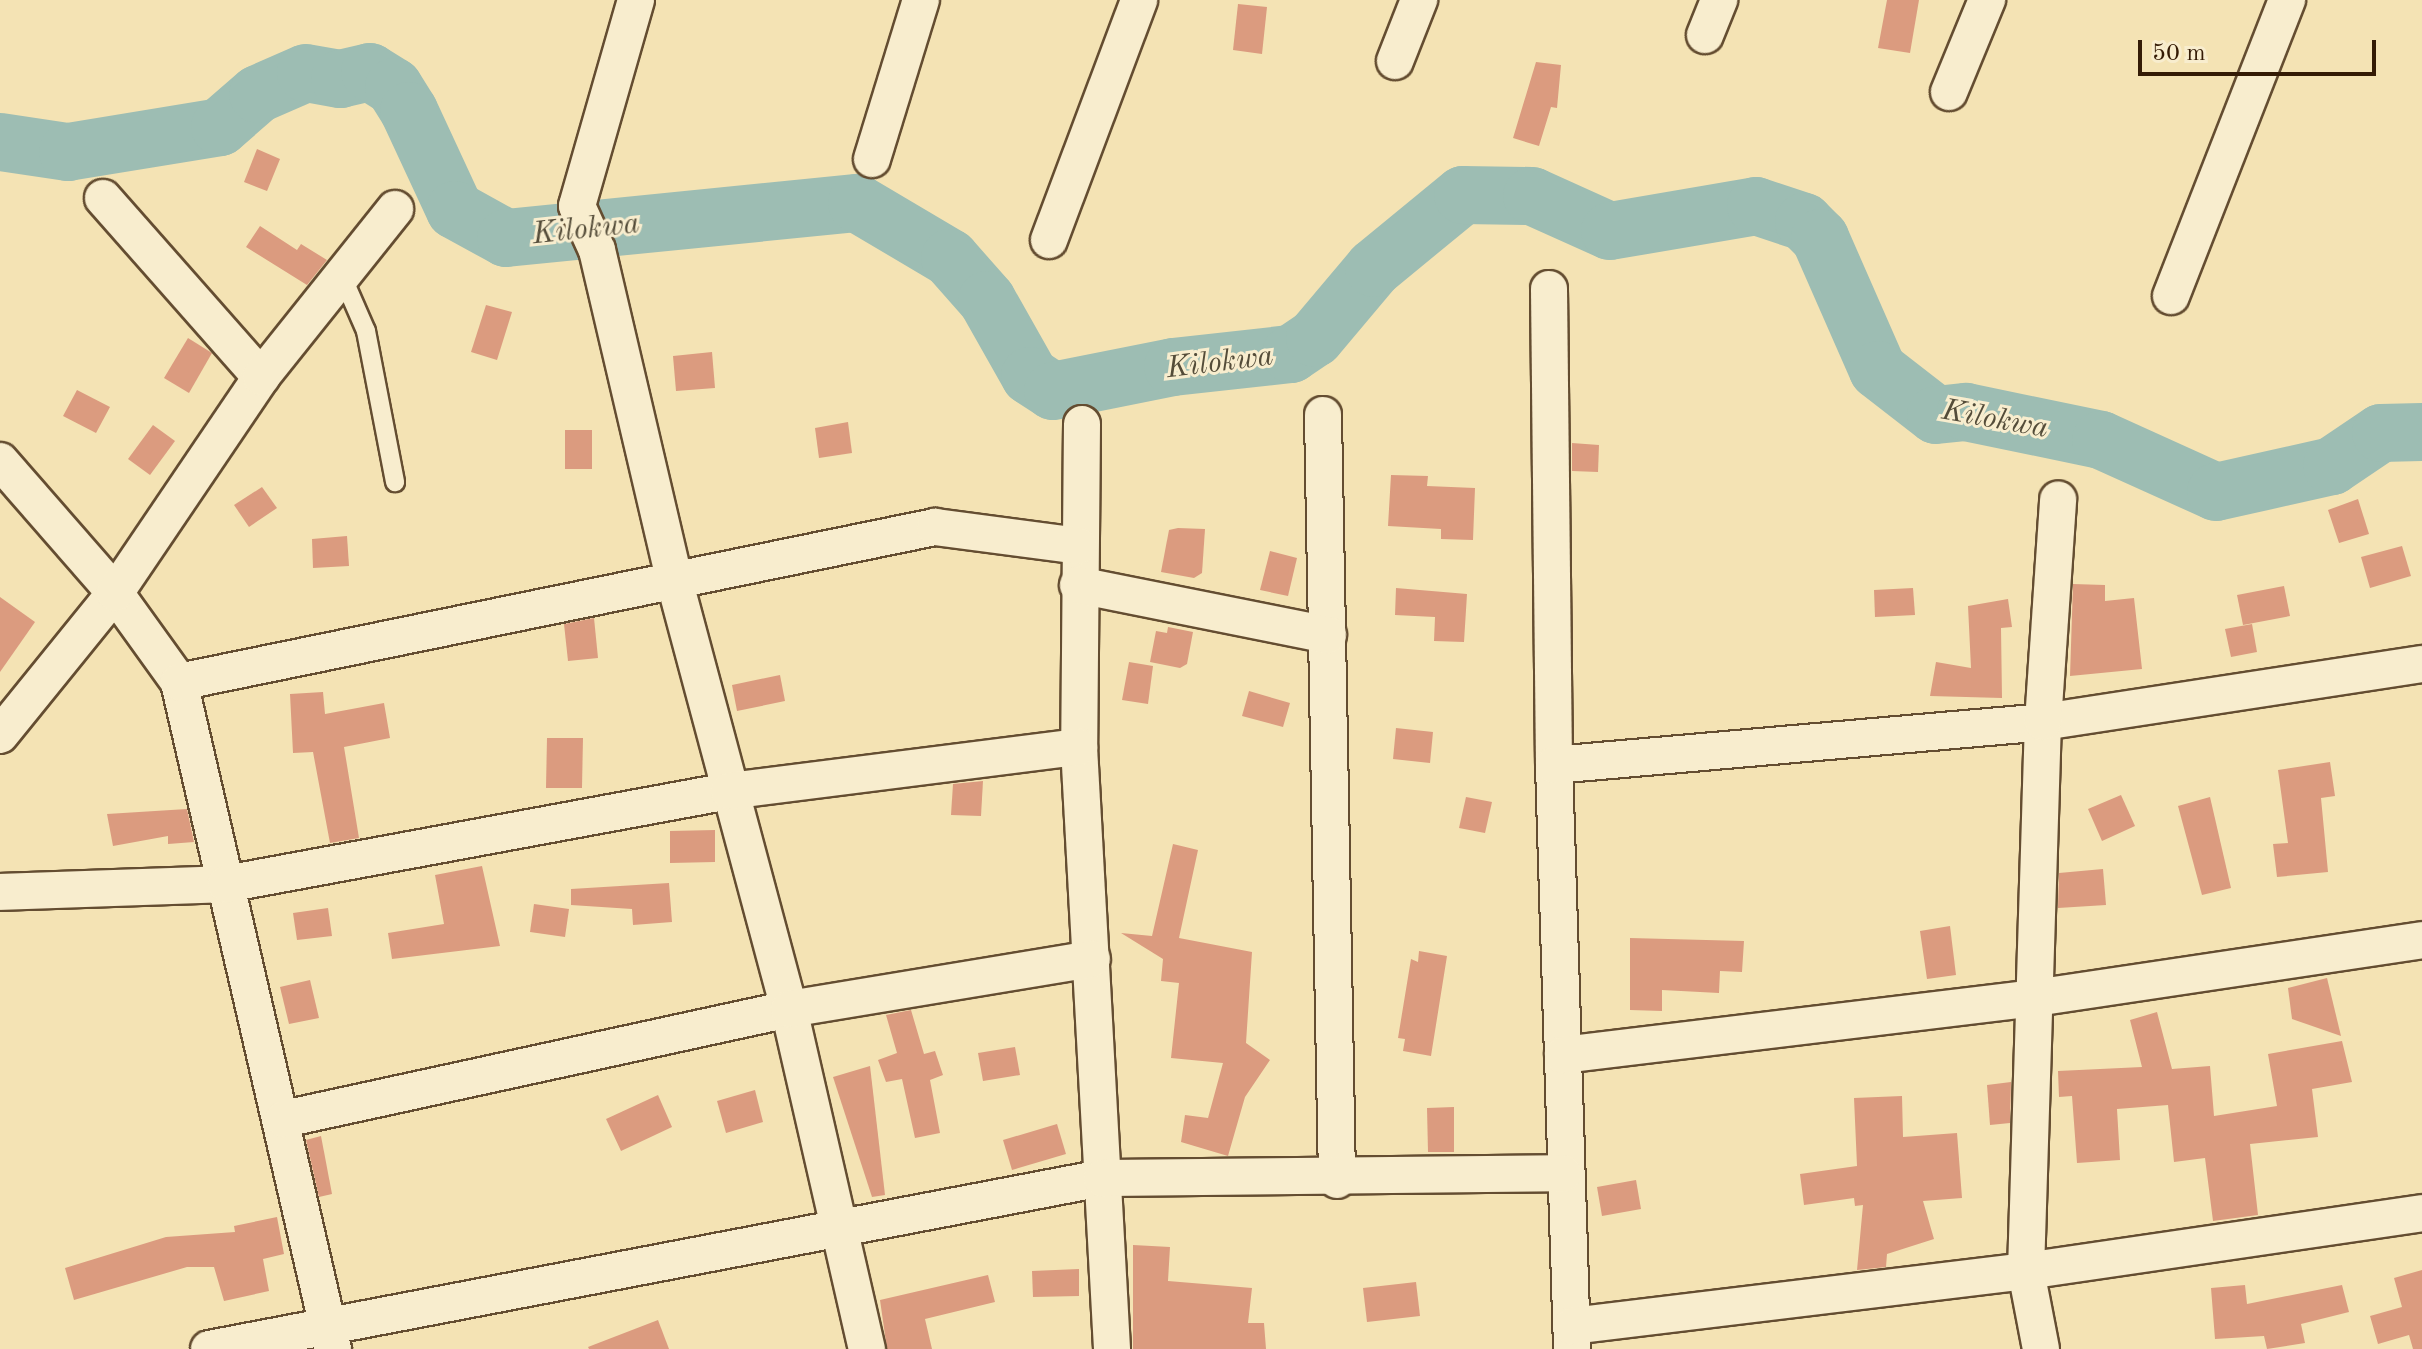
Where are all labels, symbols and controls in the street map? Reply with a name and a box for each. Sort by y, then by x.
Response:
scale bar [2142,24,2380,74]
text: 50 m [2152,42,2206,66]
water label: Kilokwa [531,206,641,254]
water label: Kilokwa [1164,339,1276,387]
water label: Kilokwa [1939,393,2051,447]

